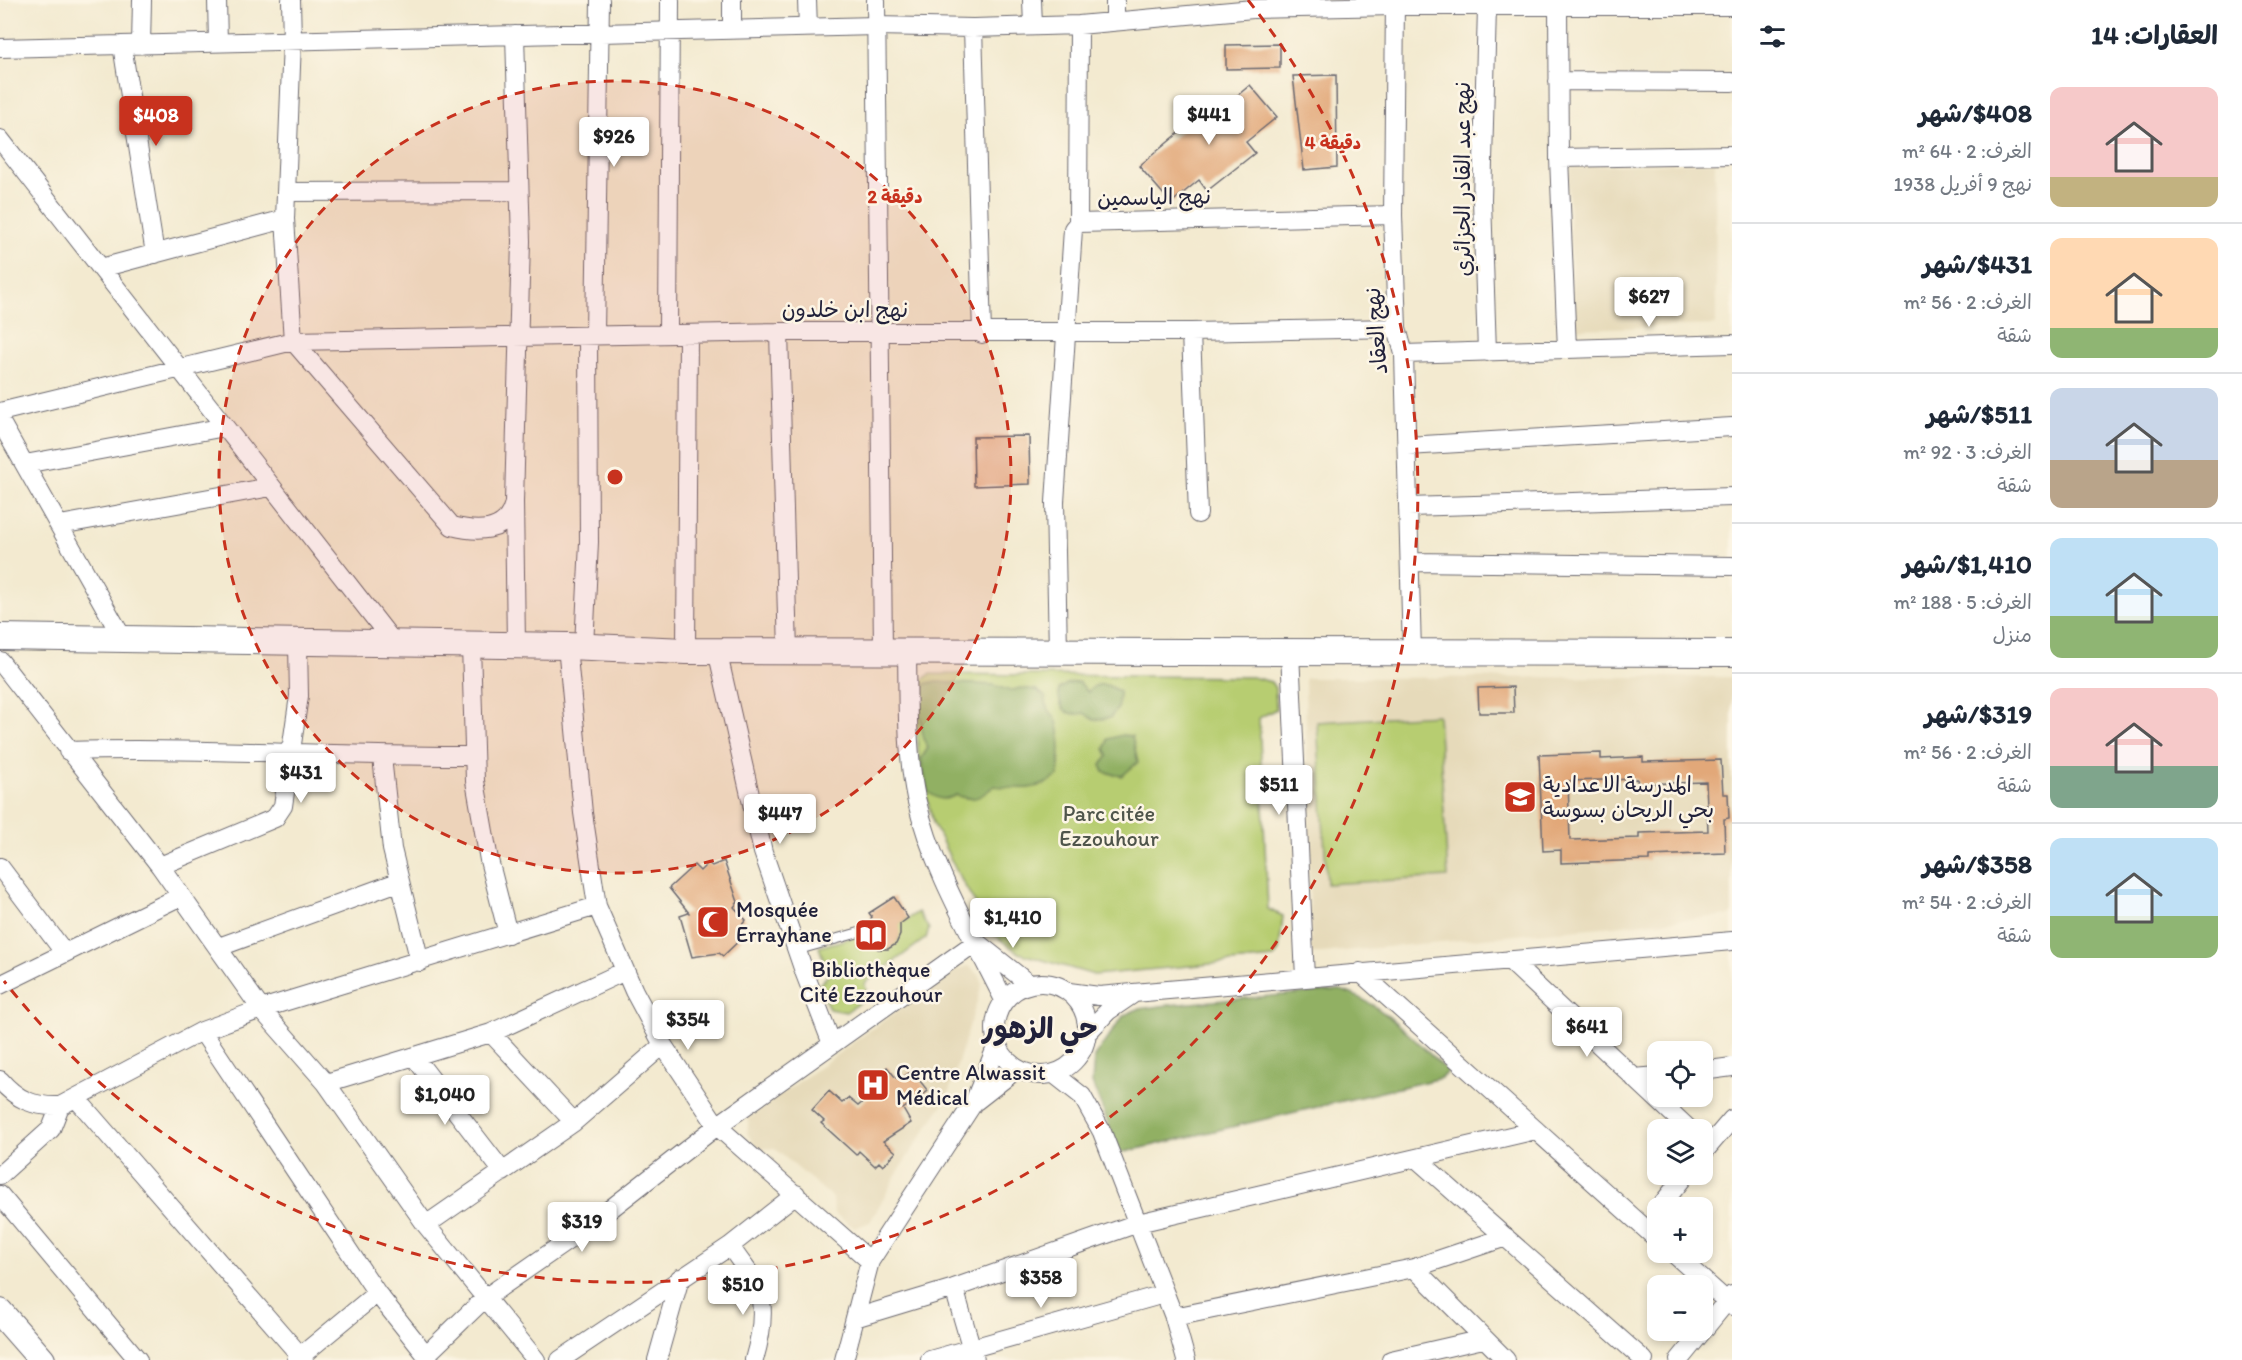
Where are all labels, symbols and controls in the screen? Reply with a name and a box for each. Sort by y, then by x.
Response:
text: العقارات: 14 [2091,19,2218,51]
icon: filters [1756,20,1789,53]
street label: نهج عبد القادر الجزائري [1449,81,1479,277]
pin: $441 [1173,95,1245,146]
pin: $408 [120,96,192,147]
text: $408/شهر [1919,97,2032,129]
text: $441 [1187,102,1231,126]
text: $408 [133,103,179,127]
icon: home [2098,111,2170,183]
pin: $926 [578,117,650,168]
text: $926 [593,124,635,148]
text: 4 دقيقة [1305,132,1361,154]
text: الغرف: 2 · 64 m² [1902,139,2032,163]
text: نهج 9 أفريل 1938 [1894,172,2032,196]
street label: نهج الياسمين [1097,183,1211,213]
text: 2 دقيقة [867,186,923,208]
text: $431/شهر [1923,248,2032,280]
icon: home [2098,262,2170,334]
pin: $627 [1613,277,1685,328]
text: $627 [1628,284,1670,308]
street label: نهج العقاد [1359,286,1395,376]
text: الغرف: 2 · 56 m² [1903,290,2032,314]
street label: نهج ابن خلدون [782,296,908,325]
text: شقة [1997,323,2032,347]
text: $511/شهر [1927,398,2032,430]
icon: home [2098,412,2170,484]
text: الغرف: 3 · 92 m² [1903,440,2032,464]
centre of rings [605,467,625,487]
text: شقة [1997,473,2032,497]
text: $1,410/شهر [1903,548,2032,580]
icon: home [2098,562,2170,634]
text: الغرف: 5 · 188 m² [1893,590,2032,614]
text: منزل [1993,623,2032,647]
text: $319/شهر [1925,698,2032,730]
icon: home [2098,712,2170,784]
text: الغرف: 2 · 56 m² [1903,740,2032,764]
pin: $431 [265,753,337,804]
text: $431 [280,760,322,784]
pin: $511 [1243,765,1315,816]
place label: المدرسة الاعدادية بحي الريحان بسوسة [1543,771,1714,829]
text: $511 [1259,772,1299,796]
text: شقة [1997,773,2032,797]
school or university icon: المدرسة الاعدادية بحي الريحان بسوسة [1502,779,1538,815]
pin: $447 [744,794,816,845]
park label: Parc citée Ezzouhour [1059,800,1159,852]
text: $447 [758,801,802,825]
text: $358/شهر [1923,848,2032,880]
icon: home [2098,862,2170,934]
text: الغرف: 2 · 54 m² [1902,890,2032,914]
place label: Mosquée Errayhane [736,896,832,948]
pin: $1,410 [964,898,1062,949]
mosque icon: Mosquée Errayhane [695,904,731,940]
text: $1,410 [984,905,1042,929]
library icon: Bibliothèque Cité Ezzouhour [853,917,889,953]
text: شقة [1997,923,2032,947]
place label: Bibliothèque Cité Ezzouhour [800,956,943,1008]
pin: $354 [652,1000,724,1051]
text: $354 [666,1007,710,1031]
pin: $641 [1551,1007,1623,1058]
district label: حي الزهور [980,1011,1098,1054]
text: $641 [1566,1014,1608,1038]
map controls [1647,1041,1713,1341]
button: locate [1647,1041,1713,1107]
place label: Centre Alwassit Médical [896,1059,1046,1111]
hospital icon: Centre Alwassit Médical [855,1067,891,1103]
pin: $1,040 [396,1075,494,1126]
text: $1,040 [415,1082,475,1106]
button: layers [1647,1119,1713,1185]
button: + [1647,1197,1713,1263]
pin: $319 [546,1202,618,1253]
text: $319 [562,1209,602,1233]
pin: $358 [1005,1258,1077,1309]
pin: $510 [707,1265,779,1316]
text: $358 [1020,1265,1062,1289]
text: $510 [722,1272,764,1296]
button: − [1647,1275,1713,1341]

